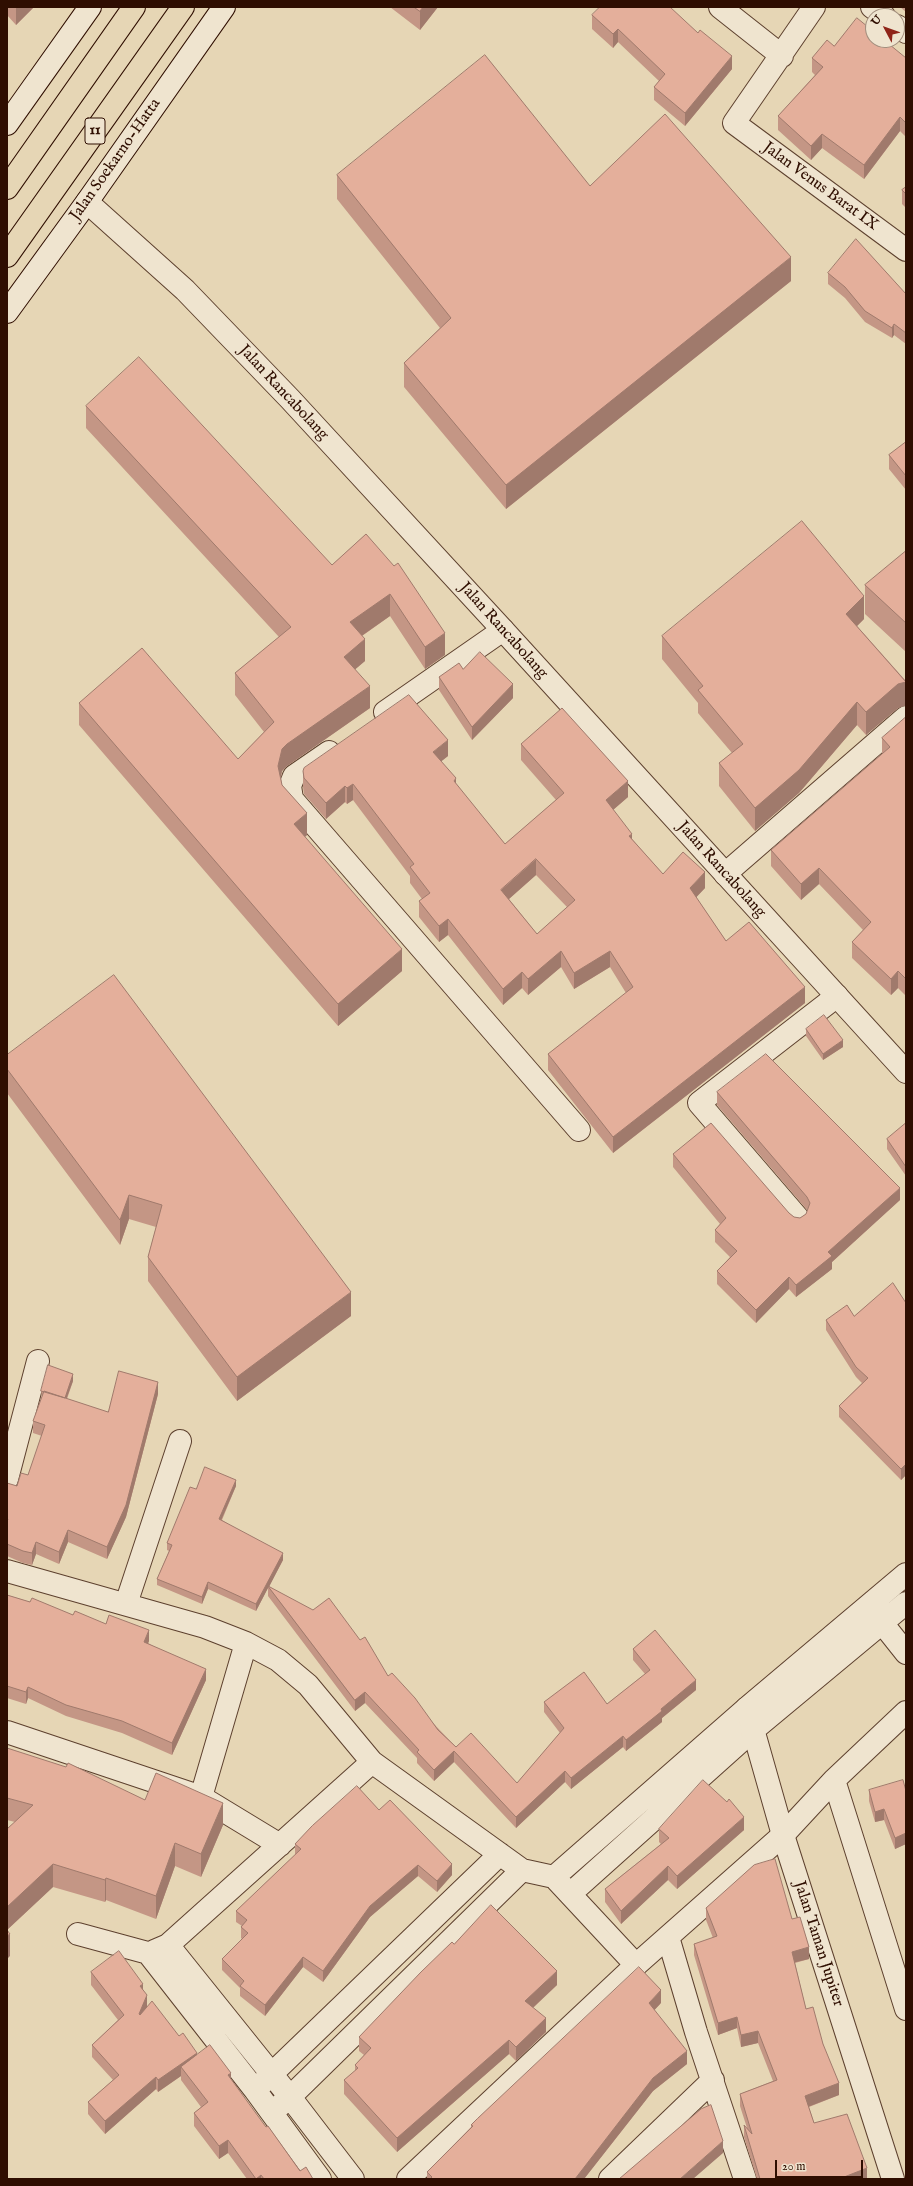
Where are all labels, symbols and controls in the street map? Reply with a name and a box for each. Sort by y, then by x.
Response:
north arrow [865,8,905,48]
text: U [868,13,885,29]
street label: Jalan Soekarno-Hatta [67,95,165,225]
road number: 11 [85,118,105,144]
street label: Jalan Venus Barat IX [758,139,882,235]
street label: Jalan Rancabolang [234,341,332,445]
street label: Jalan Rancabolang [455,579,551,683]
street label: Jalan Rancabolang [673,818,769,922]
street label: Jalan Taman Jupiter [789,1879,847,2009]
scale bar [777,2152,865,2178]
text: 20 m [782,2159,805,2174]

